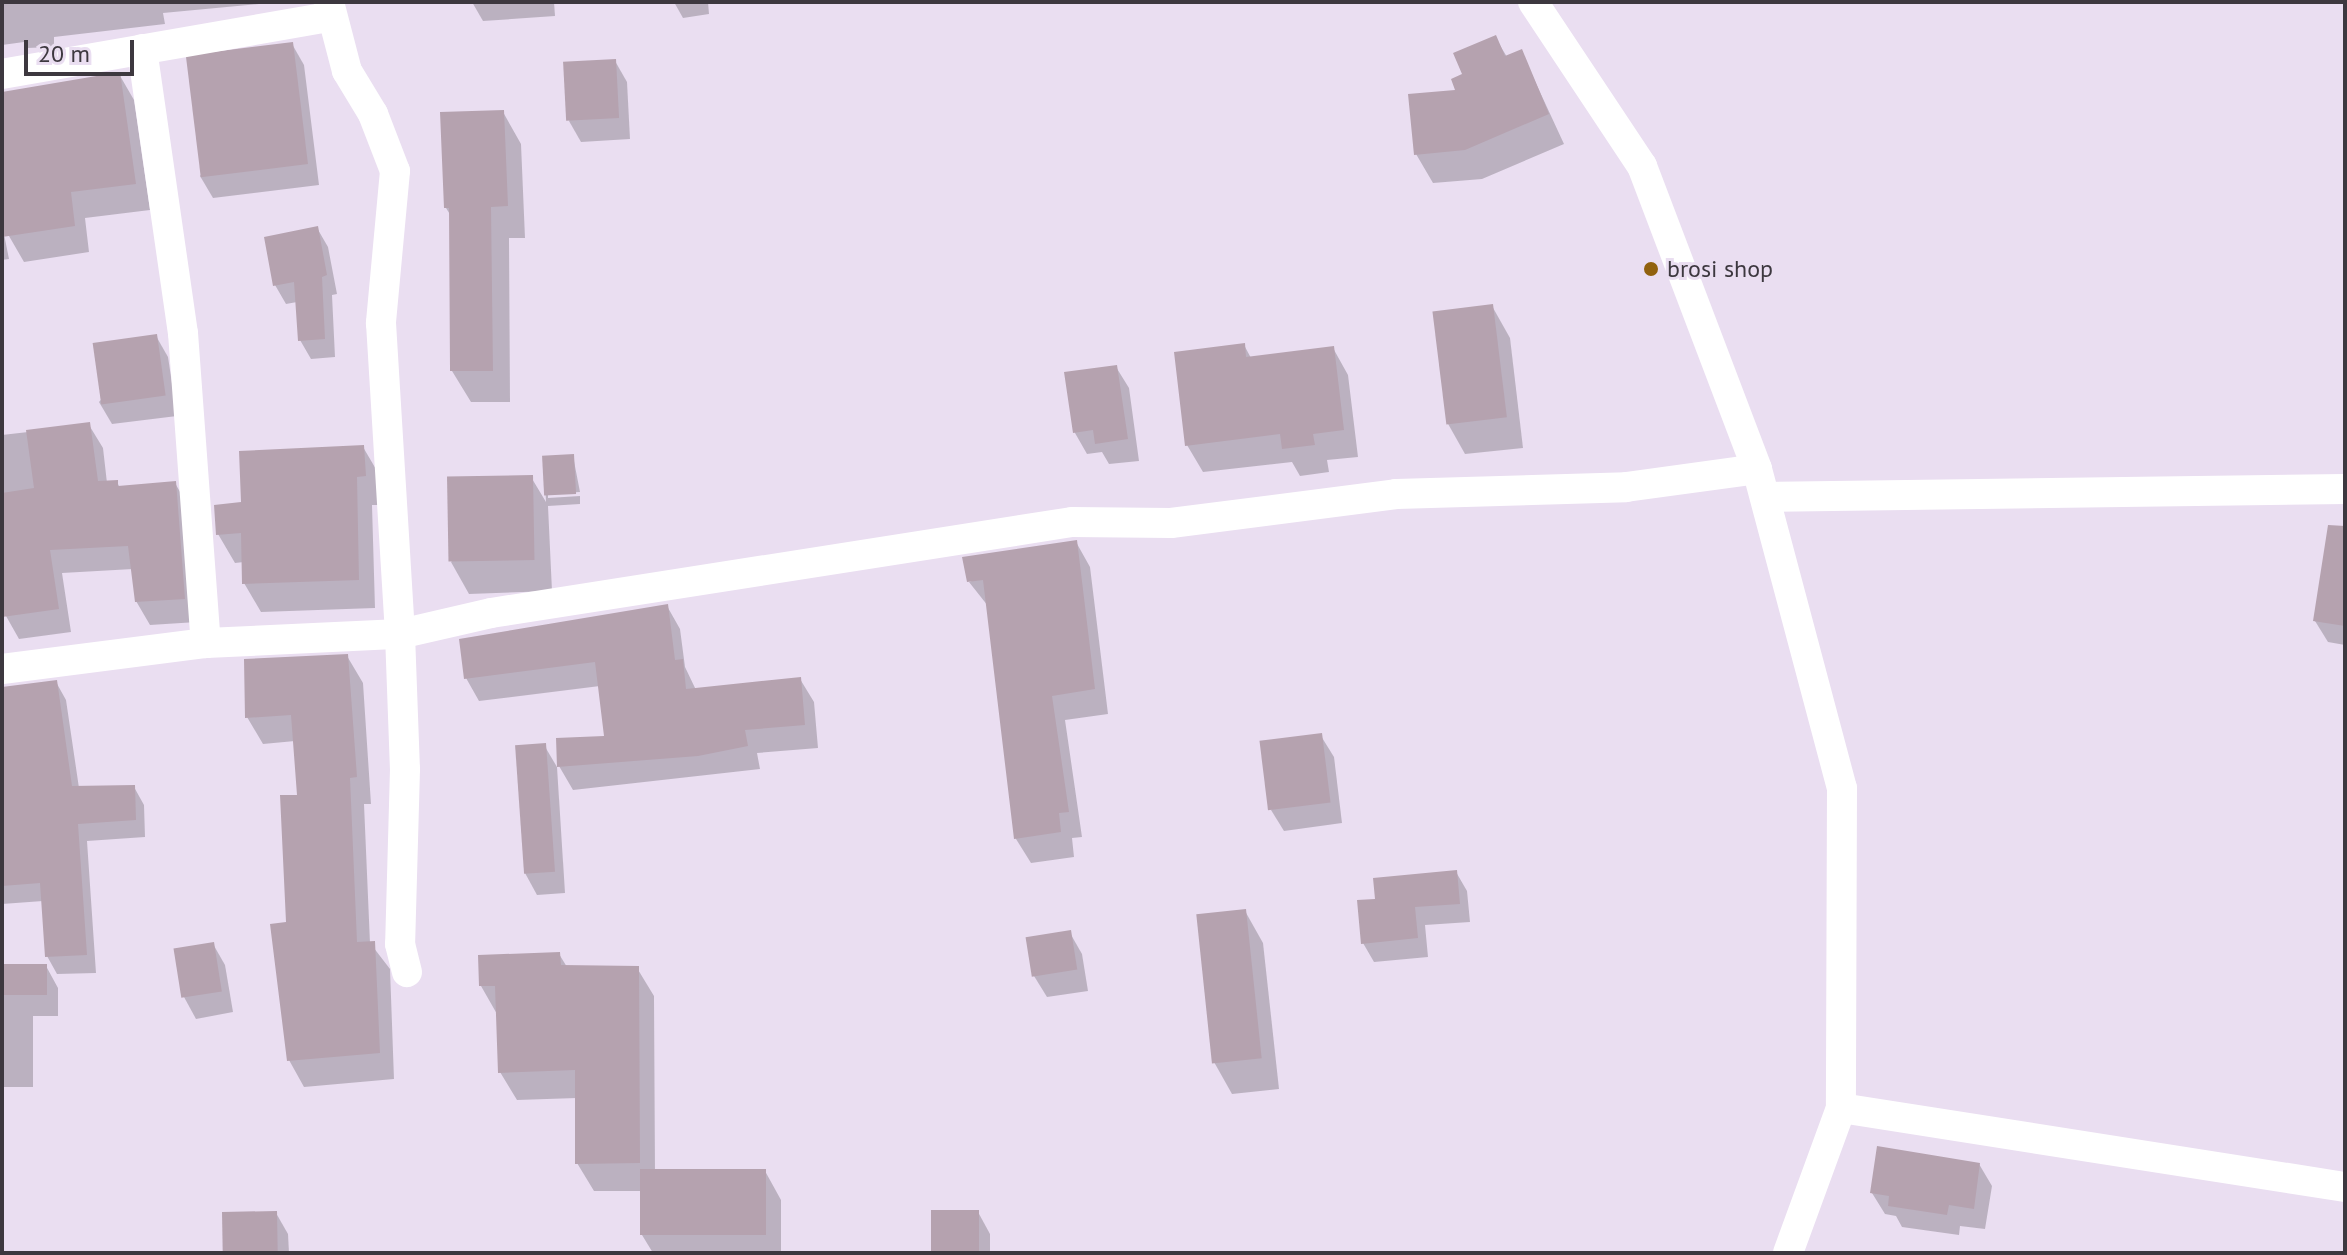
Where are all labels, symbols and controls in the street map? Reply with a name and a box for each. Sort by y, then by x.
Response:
scale bar [28,24,138,74]
text: 20 m [38,38,90,69]
place label: brosi shop [1667,255,1773,283]
marker: brosi shop [1642,260,1660,278]

